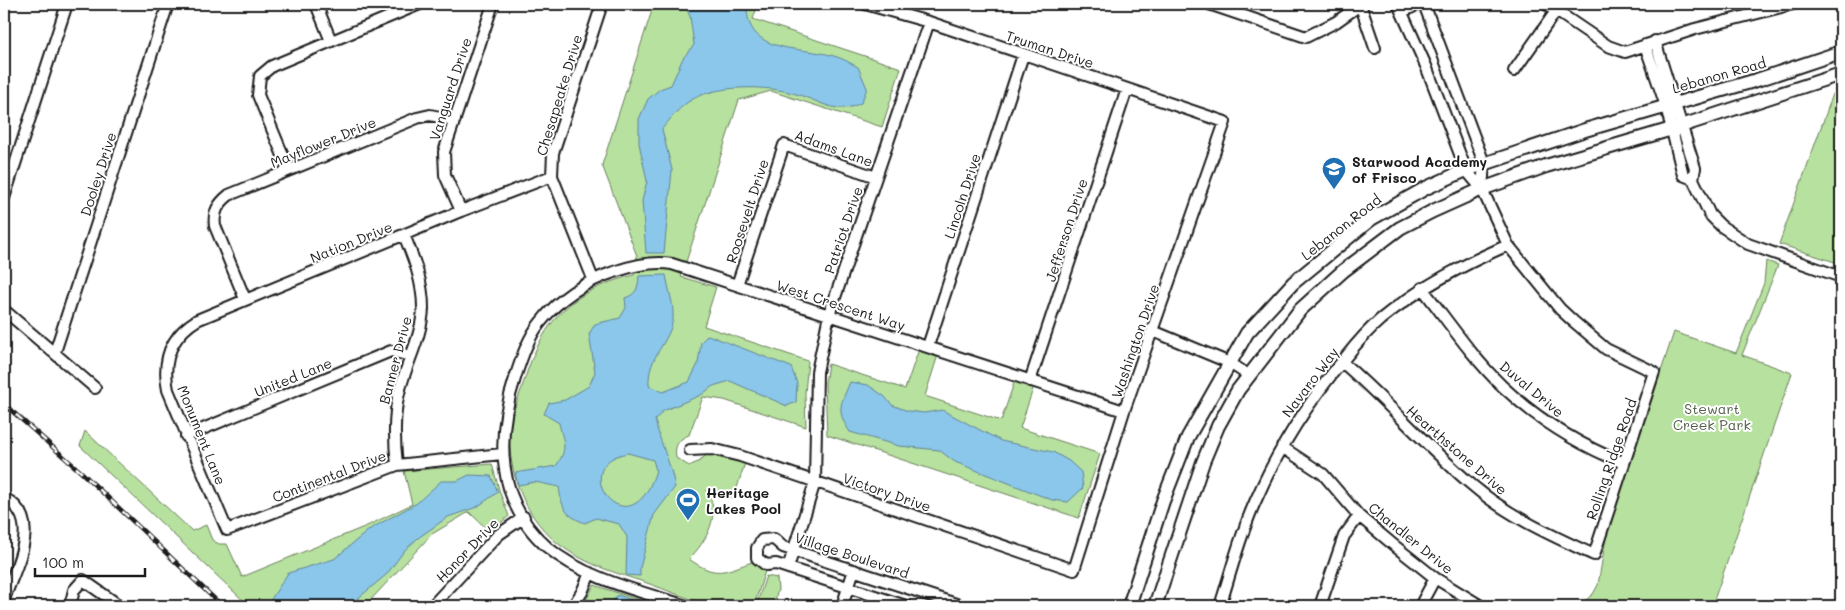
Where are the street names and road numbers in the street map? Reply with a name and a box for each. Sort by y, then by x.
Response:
street label: Truman Drive [1004,26,1096,72]
street label: Chesapeake Drive [532,32,586,158]
street label: Vanguard Drive [424,35,476,143]
street label: Lebanon Road [1670,52,1768,97]
street label: Mayflower Drive [267,112,379,172]
street label: Adams Lane [792,125,876,171]
street label: Dooley Drive [75,130,121,218]
street label: Lincoln Drive [939,151,985,241]
street label: Roosevelt Drive [721,157,773,265]
street label: Jefferson Drive [1040,176,1092,284]
street label: Patriot Drive [819,184,867,276]
street label: Lebanon Road [1297,190,1385,264]
street label: Nation Drive [307,217,395,267]
street label: West Crescent Way [774,275,908,335]
street label: Washington Drive [1107,281,1163,401]
street label: Banner Drive [374,314,416,406]
street label: Navaro Way [1277,343,1343,421]
street label: United Lane [251,353,335,401]
street label: Duval Drive [1496,357,1568,421]
street label: Monument Lane [173,382,231,488]
street label: Rolling Ridge Road [1581,396,1641,522]
street label: Hearthstone Drive [1403,401,1511,499]
street label: Continental Drive [269,446,389,506]
street label: Victory Drive [841,468,933,516]
street label: Chandler Drive [1365,498,1457,578]
street label: Honor Drive [431,514,503,586]
street label: Village Boulevard [792,528,912,582]

